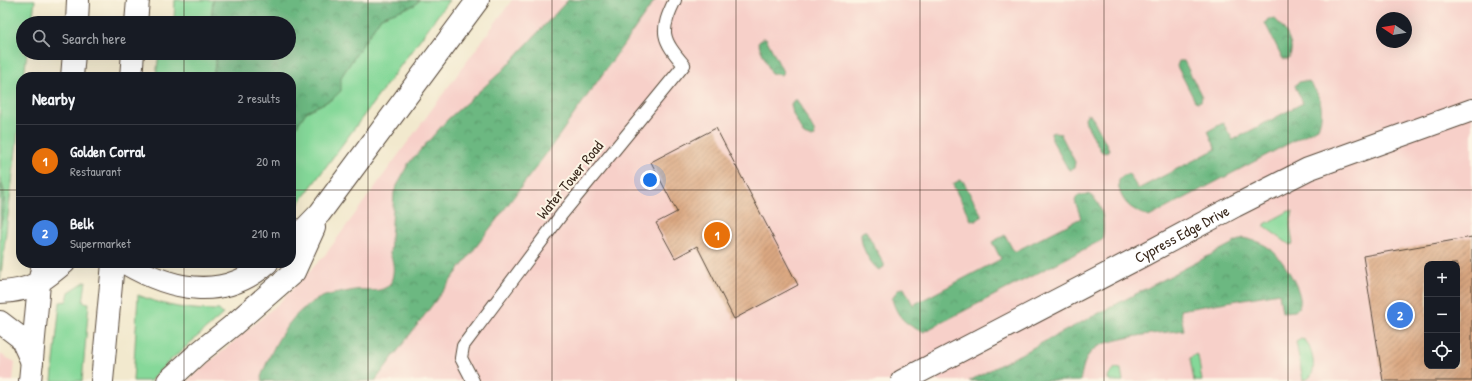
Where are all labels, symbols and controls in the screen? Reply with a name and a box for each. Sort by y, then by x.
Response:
north arrow [1376,12,1412,48]
search box [16,16,296,60]
icon: search [30,27,52,49]
text: Search here [62,28,126,49]
text: Nearby [32,87,75,110]
text: 2 results [238,89,280,107]
street label: Water Tower Road [531,136,608,223]
text: Golden Corral [70,141,145,162]
text: 1 [43,152,47,170]
text: 20 m [256,152,280,170]
text: Restaurant [70,162,121,180]
your location [640,170,660,190]
street label: Cypress Edge Drive [1131,200,1233,268]
text: Belk [70,213,94,234]
pin: 1 [704,220,730,250]
text: 2 [42,224,48,242]
text: 210 m [252,224,280,242]
text: Supermarket [70,234,131,252]
map controls [1424,261,1460,369]
button: + [1424,261,1460,297]
button: − [1424,297,1460,333]
pin: 2 [1387,300,1413,330]
button: locate [1424,333,1460,369]

